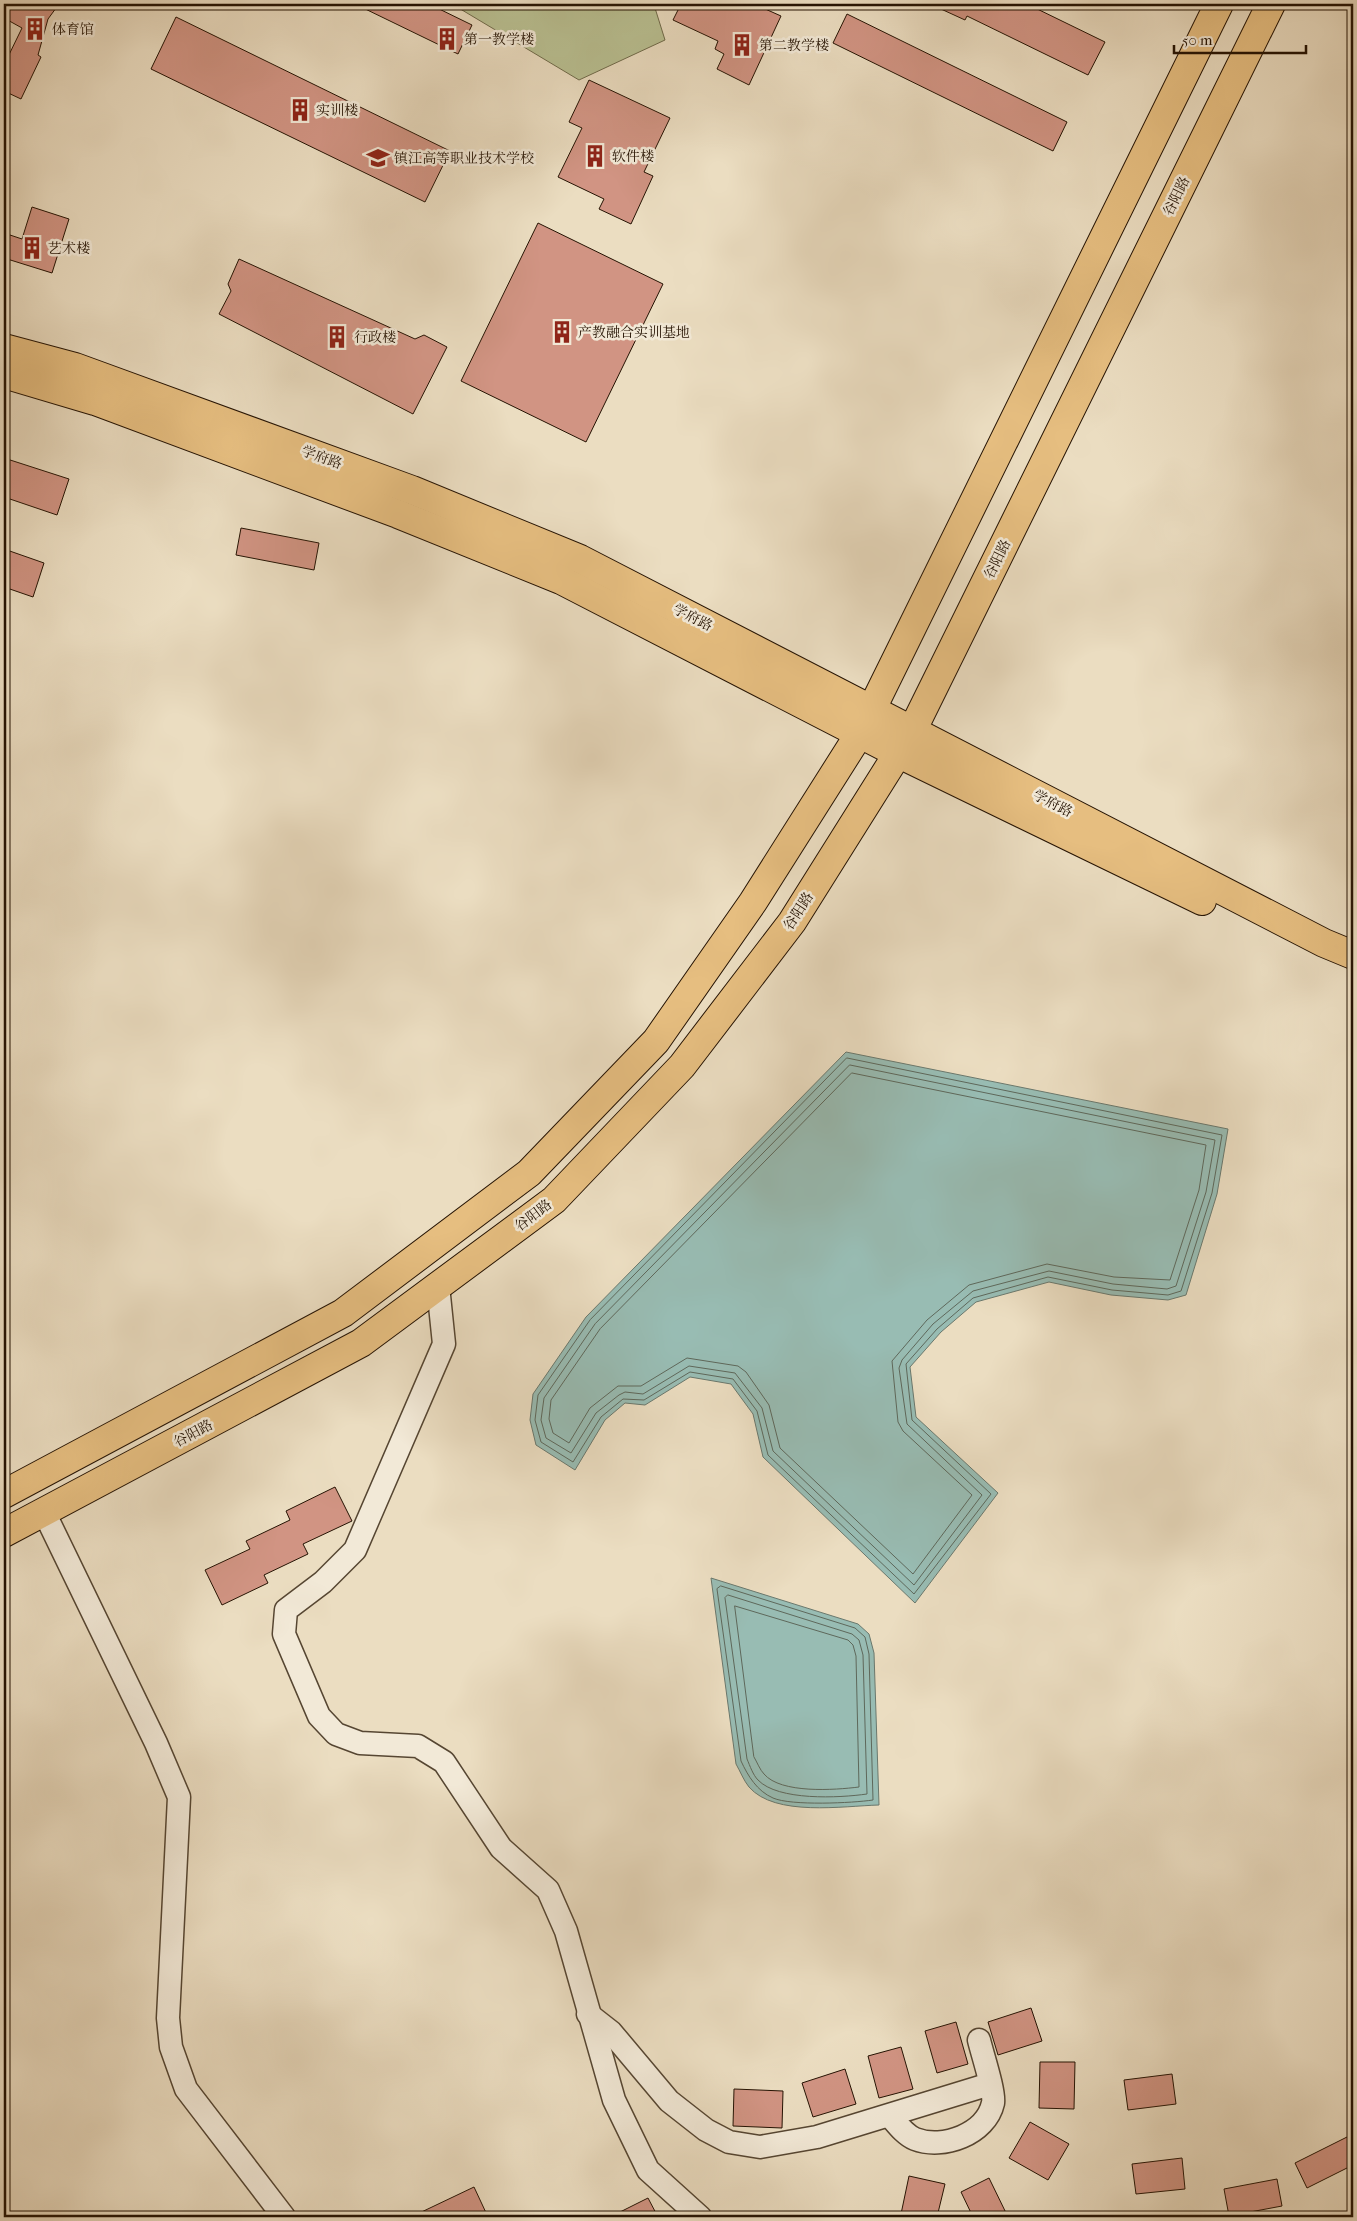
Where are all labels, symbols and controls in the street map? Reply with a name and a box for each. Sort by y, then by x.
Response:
building icon: 体育馆 [22,16,48,42]
place label: 体育馆 [52,21,94,38]
scale bar [1174,22,1307,54]
building icon: 第一教学楼 [434,26,460,52]
place label: 第一教学楼 [464,31,534,48]
text: 50 m [1182,31,1213,49]
building icon: 第二教学楼 [729,32,755,58]
place label: 第二教学楼 [759,37,829,54]
building icon: 实训楼 [287,97,313,123]
place label: 实训楼 [316,102,358,119]
building icon: 软件楼 [582,143,608,169]
school or university icon: 镇江高等职业技术学校 [365,145,391,171]
place label: 软件楼 [612,148,654,165]
place label: 镇江高等职业技术学校 [394,150,534,167]
street label: 谷阳路 [1160,174,1193,219]
building icon: 艺术楼 [19,235,45,261]
place label: 艺术楼 [48,240,90,257]
building icon: 产教融合实训基地 [549,319,575,345]
building icon: 行政楼 [324,324,350,350]
place label: 产教融合实训基地 [578,324,690,341]
place label: 行政楼 [354,329,396,346]
street label: 学府路 [299,442,344,473]
street label: 谷阳路 [981,537,1014,582]
street label: 学府路 [670,600,715,635]
street label: 学府路 [1030,786,1075,821]
street label: 谷阳路 [780,889,817,934]
street label: 谷阳路 [511,1196,555,1235]
street label: 谷阳路 [171,1416,216,1451]

